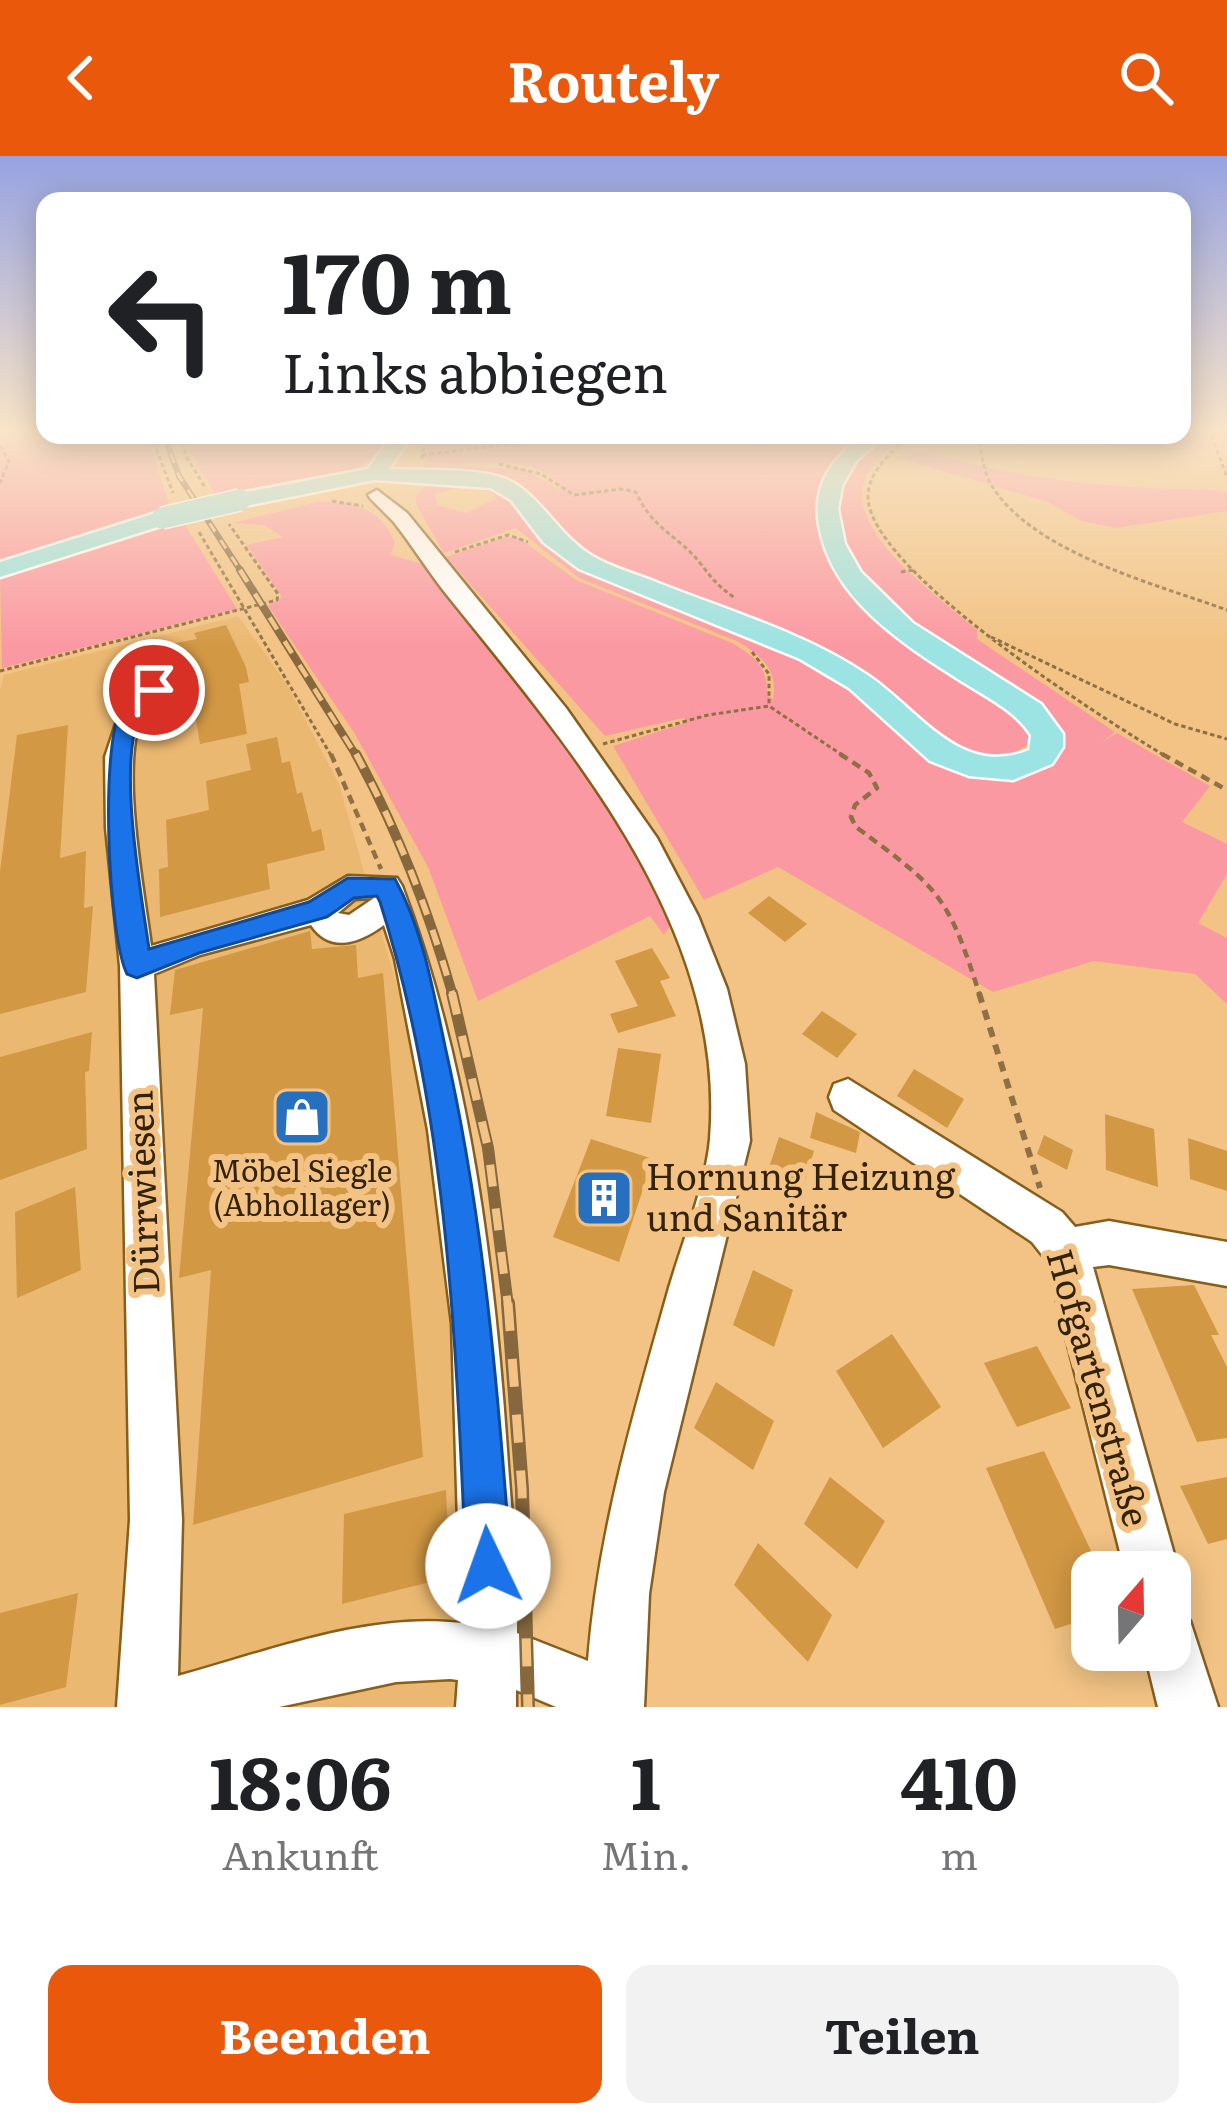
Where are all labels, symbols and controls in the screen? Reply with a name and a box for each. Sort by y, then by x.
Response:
text: Routely [508,38,719,119]
icon: back [48,45,114,111]
icon: search [1113,45,1179,111]
text: 170 m [282,215,512,340]
icon: left [84,240,240,396]
text: Links abbiegen [282,329,668,410]
pin [103,639,205,741]
icon: arrive [121,657,187,723]
shop icon: Möbel Siegle (Abhollager) [271,1086,333,1148]
street label: Dürrwiesen [110,1089,171,1295]
place label: Möbel Siegle (Abhollager) [212,1147,392,1225]
place label: Hornung Heizung und Sanitär [646,1148,956,1242]
building icon: Hornung Heizung und Sanitär [573,1167,635,1229]
street label: Hofgartenstraße [1036,1243,1165,1532]
position arrow [425,1503,551,1629]
north arrow [1071,1551,1191,1671]
map controls [1071,1551,1191,1671]
text: 18:06 [209,1725,391,1832]
text: 1 [631,1725,661,1832]
text: 410 [900,1725,1018,1832]
text: Ankunft [222,1824,378,1882]
text: Min. [601,1824,691,1882]
text: m [940,1824,978,1882]
button: Beenden [48,1965,602,2103]
button: Teilen [626,1965,1179,2103]

